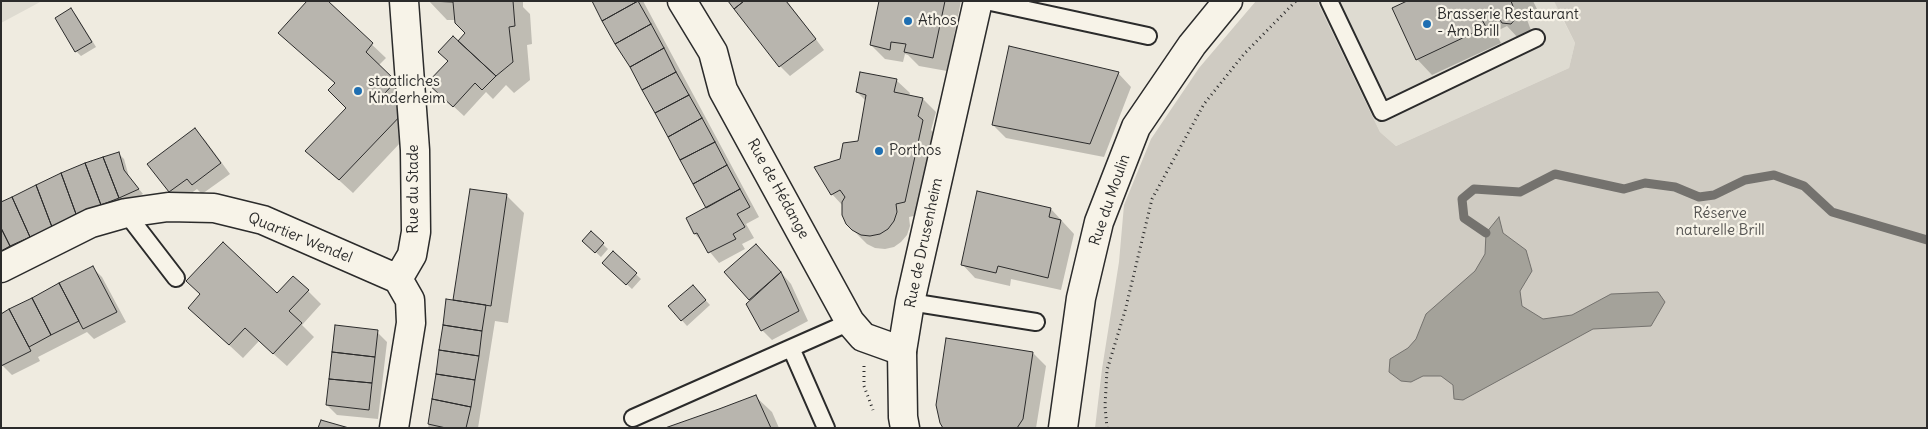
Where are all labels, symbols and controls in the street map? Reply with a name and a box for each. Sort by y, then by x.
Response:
place label: Brasserie Restaurant - Am Brill [1437,6,1579,41]
place label: Athos [918,12,956,30]
marker: Athos [902,15,914,27]
marker: Brasserie Restaurant - Am Brill [1421,18,1433,30]
place label: staatliches Kinderheim [368,73,446,108]
marker: staatliches Kinderheim [352,85,364,97]
street label: Rue de Hédange [743,136,813,242]
place label: Porthos [889,142,941,160]
street label: Rue du Stade [405,144,423,234]
marker: Porthos [873,145,885,157]
street label: Rue du Moulin [1086,152,1134,248]
street label: Rue de Drusenheim [901,176,947,310]
park label: Réserve naturelle Brill [1675,205,1765,240]
street label: Quartier Wendel [245,209,355,267]

